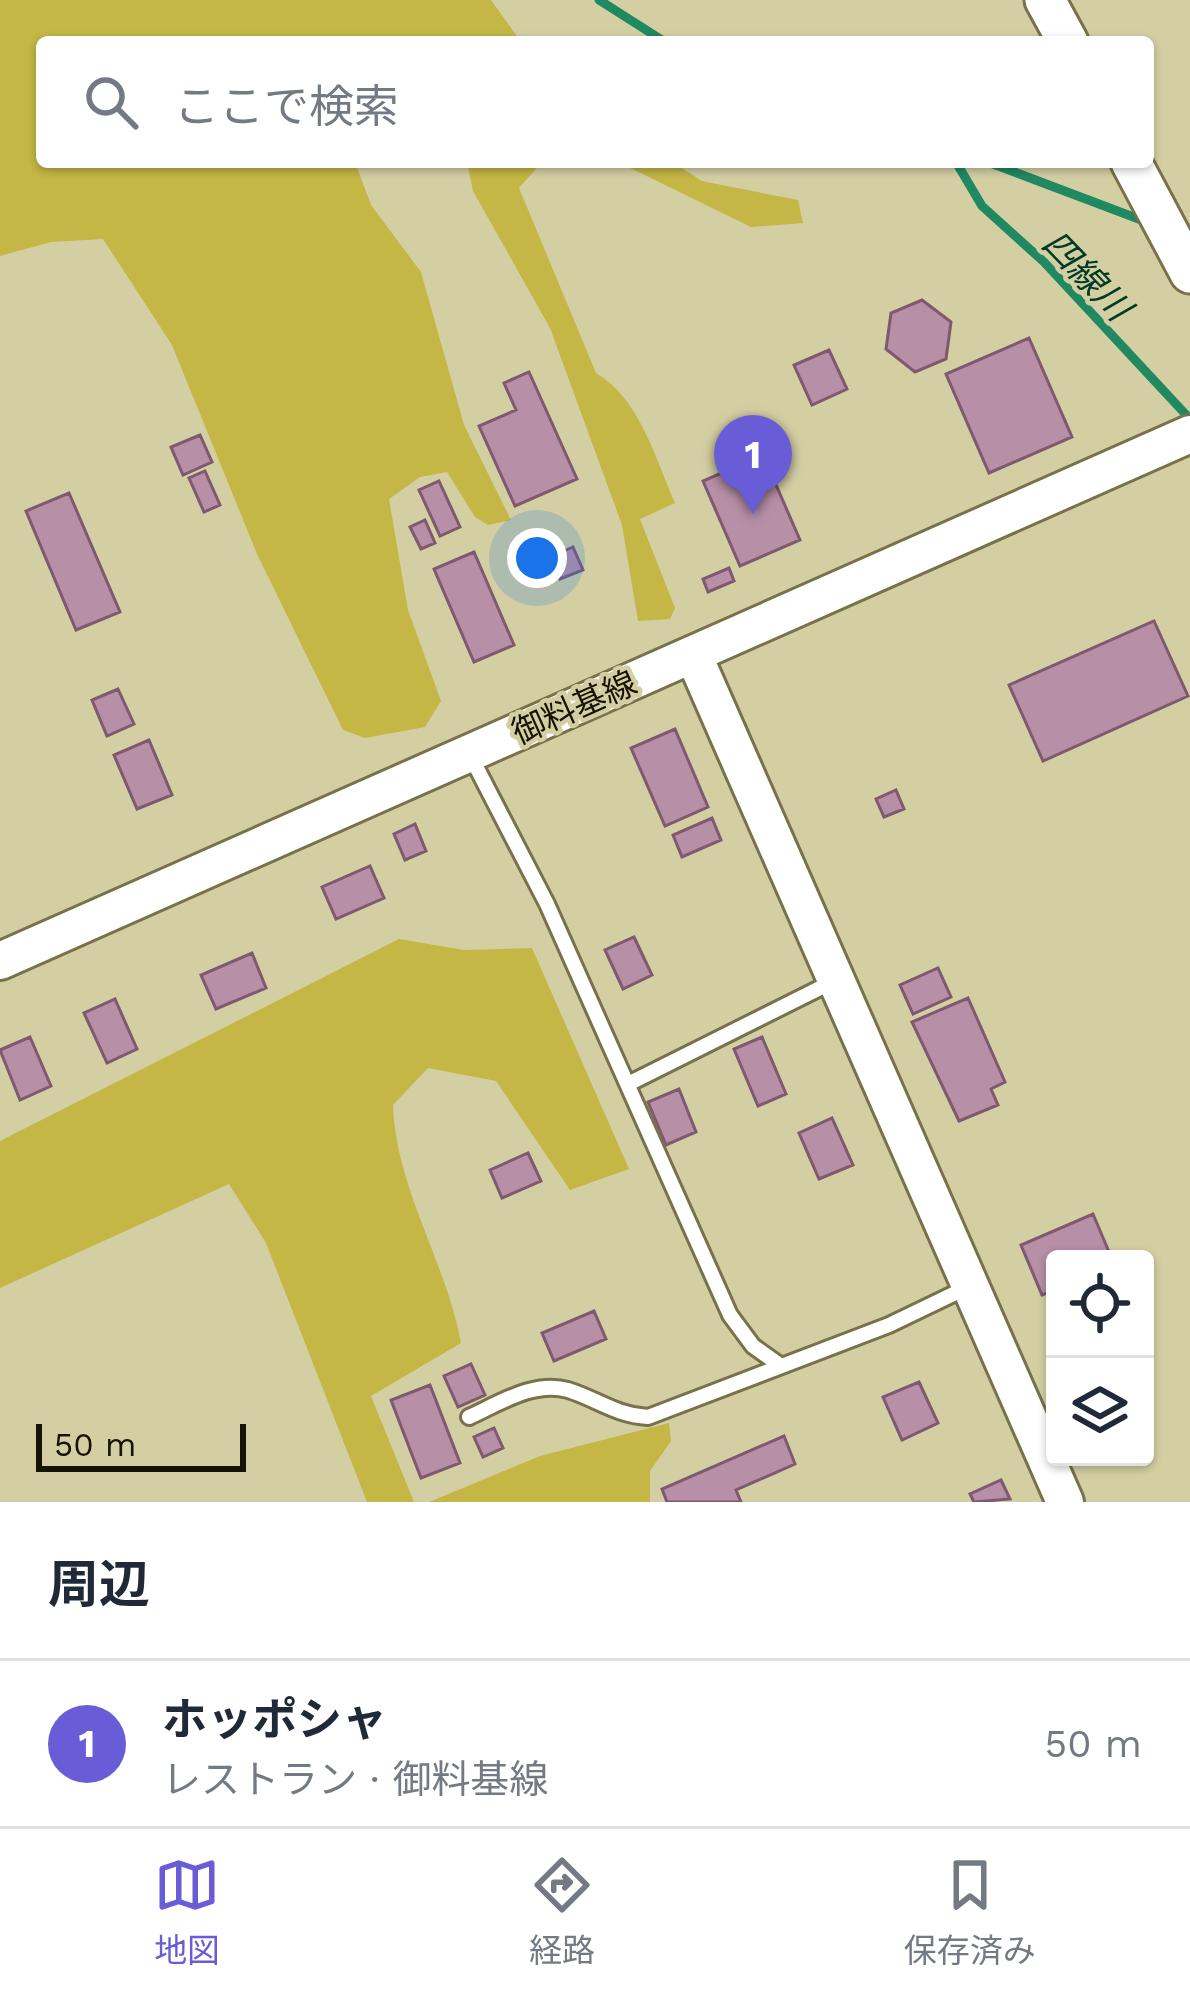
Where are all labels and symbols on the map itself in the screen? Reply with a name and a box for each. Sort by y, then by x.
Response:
water label: 四線川 [1034,222,1142,332]
pin: 1 [714,415,792,514]
your location [507,528,567,588]
street label: 御料基線 [506,663,642,752]
scale bar [36,1418,246,1471]

